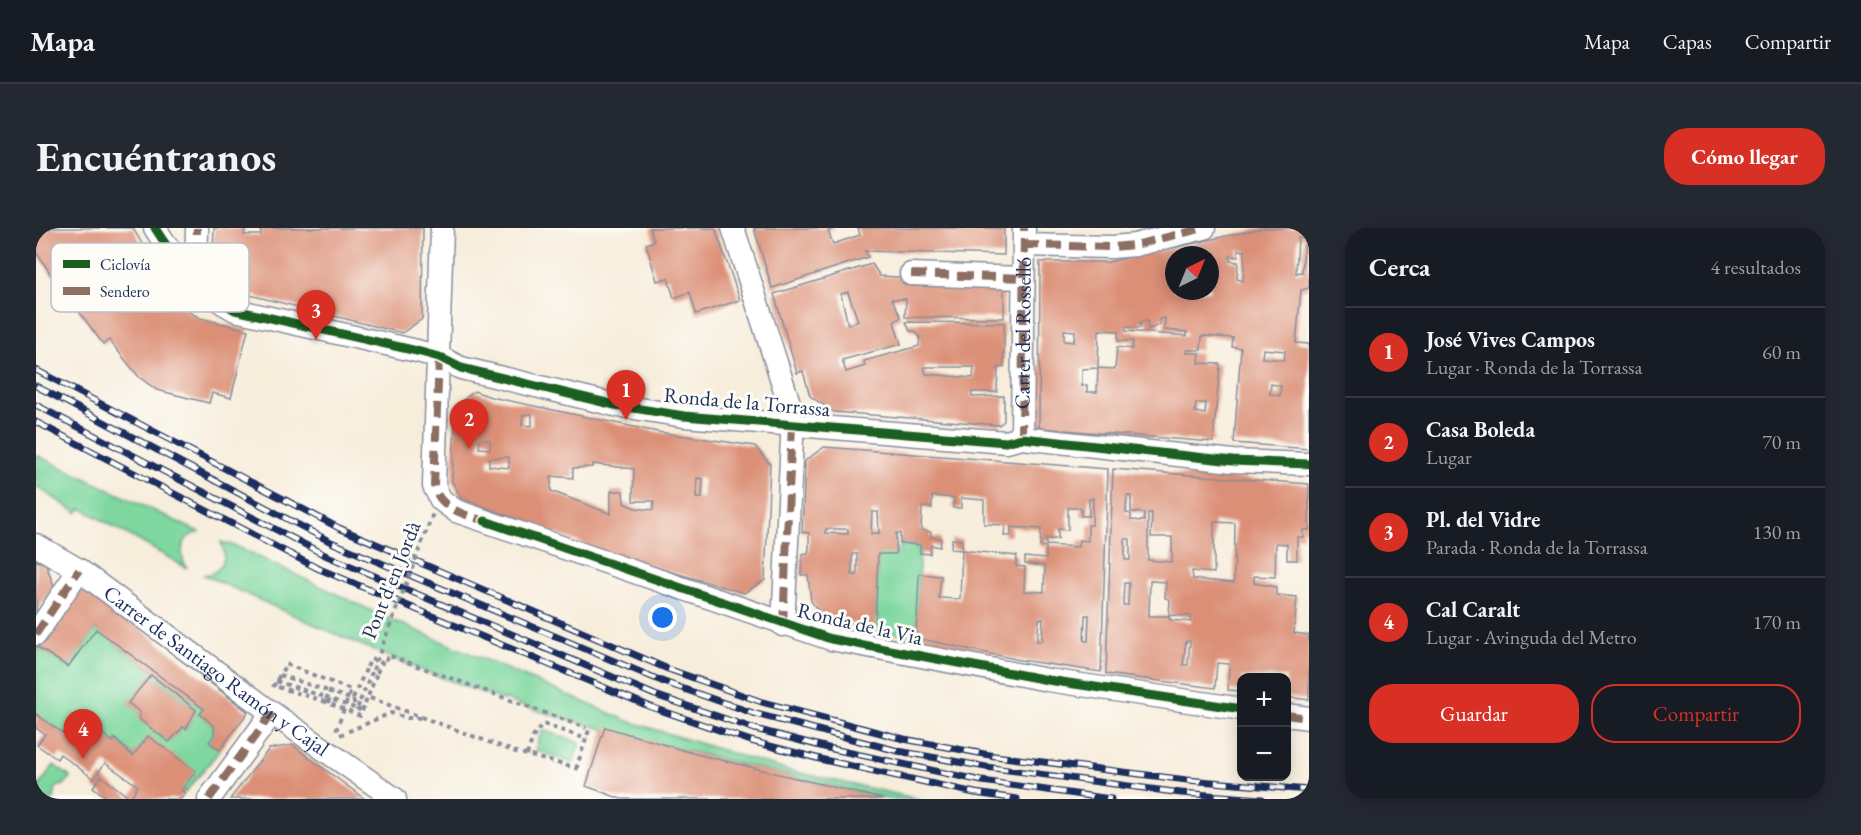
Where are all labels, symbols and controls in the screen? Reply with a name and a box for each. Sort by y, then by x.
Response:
text: Mapa [30,23,95,59]
text: Mapa [1584,28,1630,55]
text: Capas [1663,28,1712,55]
text: Compartir [1745,28,1831,55]
button: Cómo llegar [1664,128,1825,185]
text: Encuéntranos [36,129,276,184]
legend [51,243,249,312]
north arrow [1165,246,1219,300]
text: Cerca [1369,250,1430,284]
text: Ciclovía [100,254,151,275]
text: 4 resultados [1710,254,1801,280]
street label: Carrer del Rosselló [1008,257,1037,409]
text: Sendero [100,281,150,302]
pin: 3 [296,291,336,340]
text: José Vives Campos [1426,325,1595,354]
text: 1 [1383,339,1394,365]
text: 60 m [1762,339,1801,365]
text: Lugar · Ronda de la Torrassa [1426,354,1643,380]
pin: 1 [606,370,646,420]
street label: Ronda de la Torrassa [663,381,832,422]
pin: 2 [450,400,488,449]
text: Casa Boleda [1426,415,1535,444]
text: 2 [1383,429,1394,455]
text: 70 m [1762,429,1801,455]
text: Lugar [1426,444,1472,470]
text: Pl. del Vidre [1426,505,1540,534]
street label: Pont d'en Jordà [355,516,427,643]
text: 3 [1383,519,1394,545]
text: 130 m [1753,519,1801,545]
text: Parada · Ronda de la Torrassa [1426,534,1648,560]
street label: Carrer de Santiago Ramón y Cajal [98,579,335,762]
text: Cal Caralt [1426,595,1520,624]
street label: Ronda de la Via [795,596,926,651]
your location [648,603,677,632]
text: 4 [1383,609,1394,635]
text: 170 m [1753,609,1801,635]
text: Lugar · Avinguda del Metro [1426,624,1637,650]
map controls [1237,673,1291,781]
button: + [1237,673,1291,727]
button: Guardar [1369,684,1579,743]
button: Compartir [1591,684,1801,743]
pin: 4 [64,710,102,759]
button: − [1237,727,1291,781]

